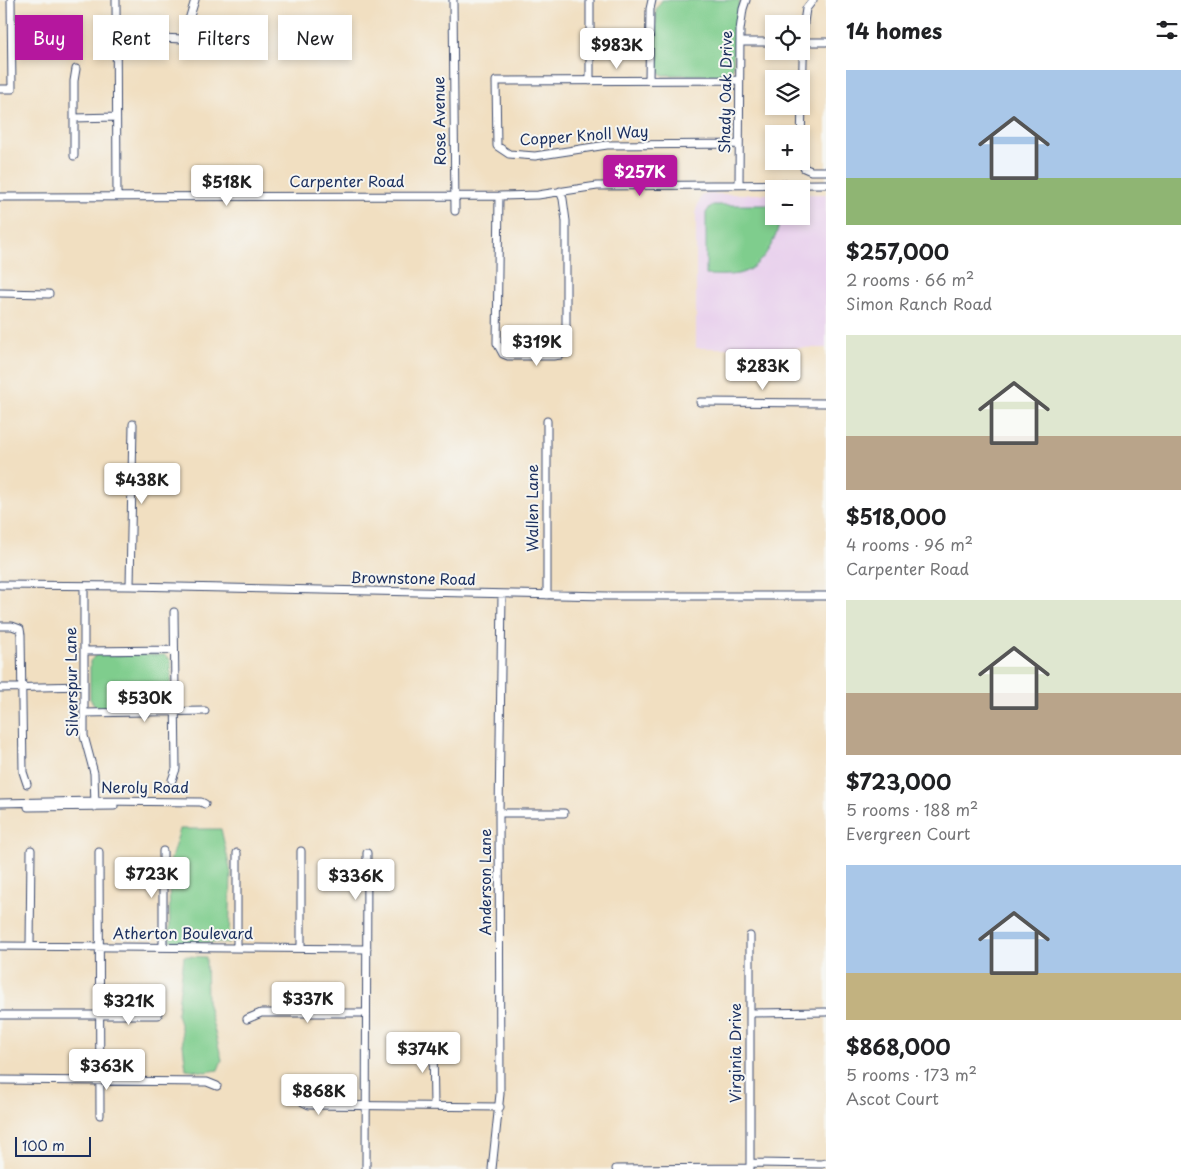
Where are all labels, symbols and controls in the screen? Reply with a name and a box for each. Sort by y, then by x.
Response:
text: 14 homes [846,14,942,46]
chip: Buy [15,15,83,60]
chip: Rent [93,15,169,60]
chip: Filters [179,15,268,60]
chip: New [278,15,352,60]
map controls [765,15,810,225]
button: locate [765,15,810,60]
icon: filters [1153,16,1181,44]
pin: $983K [582,28,652,70]
street label: Shady Oak Drive [712,30,737,154]
text: $983K [591,32,643,56]
button: layers [765,70,810,115]
street label: Rose Avenue [426,76,451,166]
icon: home [969,103,1059,193]
street label: Copper Knoll Way [519,119,649,150]
button: + [765,125,810,170]
pin: $257K [605,154,675,197]
text: $257K [614,159,666,183]
pin: $518K [192,164,262,207]
text: $518K [202,169,252,193]
street label: Carpenter Road [289,169,405,192]
button: − [765,180,810,225]
text: $257,000 [846,235,949,267]
text: 2 rooms · 66 m² [846,267,974,291]
text: Simon Ranch Road [846,291,992,315]
pin: $319K [502,324,572,367]
text: $319K [512,329,562,353]
pin: $283K [728,348,798,391]
text: $283K [736,353,790,377]
icon: home [969,368,1059,458]
pin: $438K [107,462,177,505]
street label: Wallen Lane [520,464,543,552]
text: $438K [115,467,169,491]
text: $518,000 [846,500,946,532]
text: 4 rooms · 96 m² [846,532,973,556]
text: Carpenter Road [846,556,969,580]
street label: Brownstone Road [350,565,476,590]
street label: Silverspur Lane [58,627,83,737]
icon: home [969,633,1059,723]
pin: $530K [110,680,180,723]
text: $530K [118,685,172,709]
text: $723,000 [846,765,951,797]
street label: Neroly Road [101,775,189,798]
text: 5 rooms · 188 m² [846,797,978,821]
text: Evergreen Court [846,821,970,845]
street label: Anderson Lane [473,828,496,936]
pin: $723K [117,856,187,899]
pin: $336K [321,858,391,901]
text: $723K [126,861,178,885]
text: $336K [329,863,383,887]
icon: home [969,898,1059,988]
street label: Atherton Boulevard [113,921,253,944]
pin: $337K [273,982,343,1024]
pin: $321K [94,984,164,1026]
text: $337K [283,986,333,1010]
text: $321K [103,988,155,1012]
street label: Virginia Drive [723,1003,746,1103]
text: $868,000 [846,1030,951,1062]
pin: $374K [388,1032,458,1074]
text: $374K [397,1036,449,1060]
pin: $363K [72,1048,142,1091]
text: $363K [80,1053,134,1077]
text: 5 rooms · 173 m² [846,1062,977,1086]
pin: $868K [284,1074,354,1116]
text: $868K [292,1078,346,1102]
text: Ascot Court [846,1086,939,1110]
scale bar [15,1134,91,1157]
text: 100 m [22,1135,65,1156]

